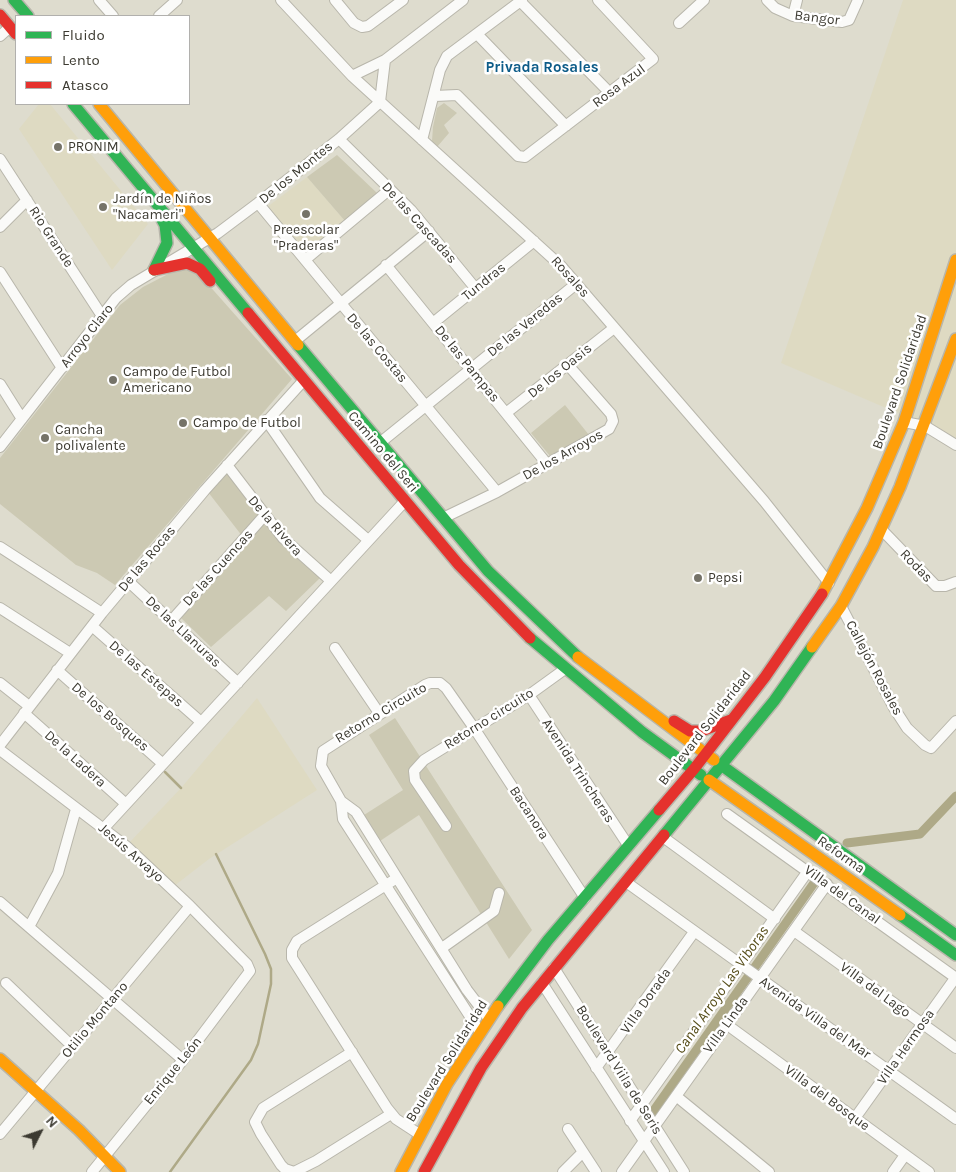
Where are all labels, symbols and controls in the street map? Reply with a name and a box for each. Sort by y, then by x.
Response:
street label: Bangor [793,7,841,29]
legend [15,15,190,105]
text: Fluido [62,26,105,44]
text: Lento [62,51,100,69]
district label: Privada Rosales [485,59,599,77]
street label: Rosa Azul [589,61,649,111]
text: Atasco [62,76,108,94]
street label: De los Montes [256,138,336,208]
place label: PRONIM [68,139,119,155]
marker: PRONIM [52,141,64,153]
street label: De las Cascadas [378,179,460,267]
place label: Jardín de Niños "Nacameri" [113,191,212,223]
marker: Jardín de Niños "Nacameri" [97,201,109,213]
street label: Rio Grande [25,203,77,271]
marker: Preescolar "Praderas" [300,208,312,220]
place label: Preescolar "Praderas" [273,222,339,254]
street label: Rosales [547,253,593,301]
street label: Tundras [459,259,509,305]
street label: De las Veredas [484,289,566,361]
street label: Arroyo Claro [57,301,117,371]
street label: De las Costas [343,310,411,386]
street label: Boulevard Solidaridad [869,313,931,451]
street label: De las Pampas [431,322,503,406]
street label: De los Oasis [525,340,595,402]
place label: Campo de Futbol Americano [123,364,231,397]
marker: Campo de Futbol Americano [107,374,119,386]
street label: Camino del Seri [344,408,422,496]
place label: Campo de Futbol [193,415,301,431]
marker: Campo de Futbol [177,417,189,429]
place label: Cancha polivalente [55,422,126,454]
street label: De los Arroyos [520,426,606,484]
marker: Cancha polivalente [39,432,51,444]
street label: De la Rivera [244,492,306,560]
street label: De las Rocas [115,523,179,595]
street label: De las Cuencas [179,526,257,610]
street label: Rodas [896,546,936,586]
place label: Pepsi [708,570,743,586]
marker: Pepsi [692,572,704,584]
street label: De las Llanuras [142,593,224,671]
street label: Callejón Rosales [842,618,906,718]
street label: De las Estepas [105,637,187,711]
street label: Boulevard Solidaridad [655,667,755,789]
street label: De los Bosques [68,679,152,755]
street label: Retorno Circuito [332,679,430,747]
street label: Retorno circuito [441,685,537,753]
street label: Avenida Trincheras [538,716,618,826]
street label: De la Ladera [41,727,109,791]
street label: Bacanora [506,783,552,843]
street label: Jesús Arvayo [95,820,167,886]
street label: Reforma [814,833,868,877]
street label: Villa del Canal [801,862,883,928]
water label: Canal Arroyo Las Viboras [671,923,773,1057]
street label: Villa del Lago [836,959,914,1021]
street label: Villa Dorada [617,965,675,1037]
street label: Avenida Villa del Mar [756,973,874,1063]
street label: Otilio Montano [58,978,132,1062]
street label: Villa Linda [700,993,752,1057]
street label: Boulevard Solidaridad [402,997,492,1125]
street label: Boulevard Viila de Seris [572,1002,666,1138]
street label: Villa Hermosa [874,1006,938,1088]
street label: Enrique León [140,1034,206,1108]
street label: Villa del Bosque [781,1061,873,1135]
north arrow [15,1107,65,1157]
text: N [42,1112,61,1131]

